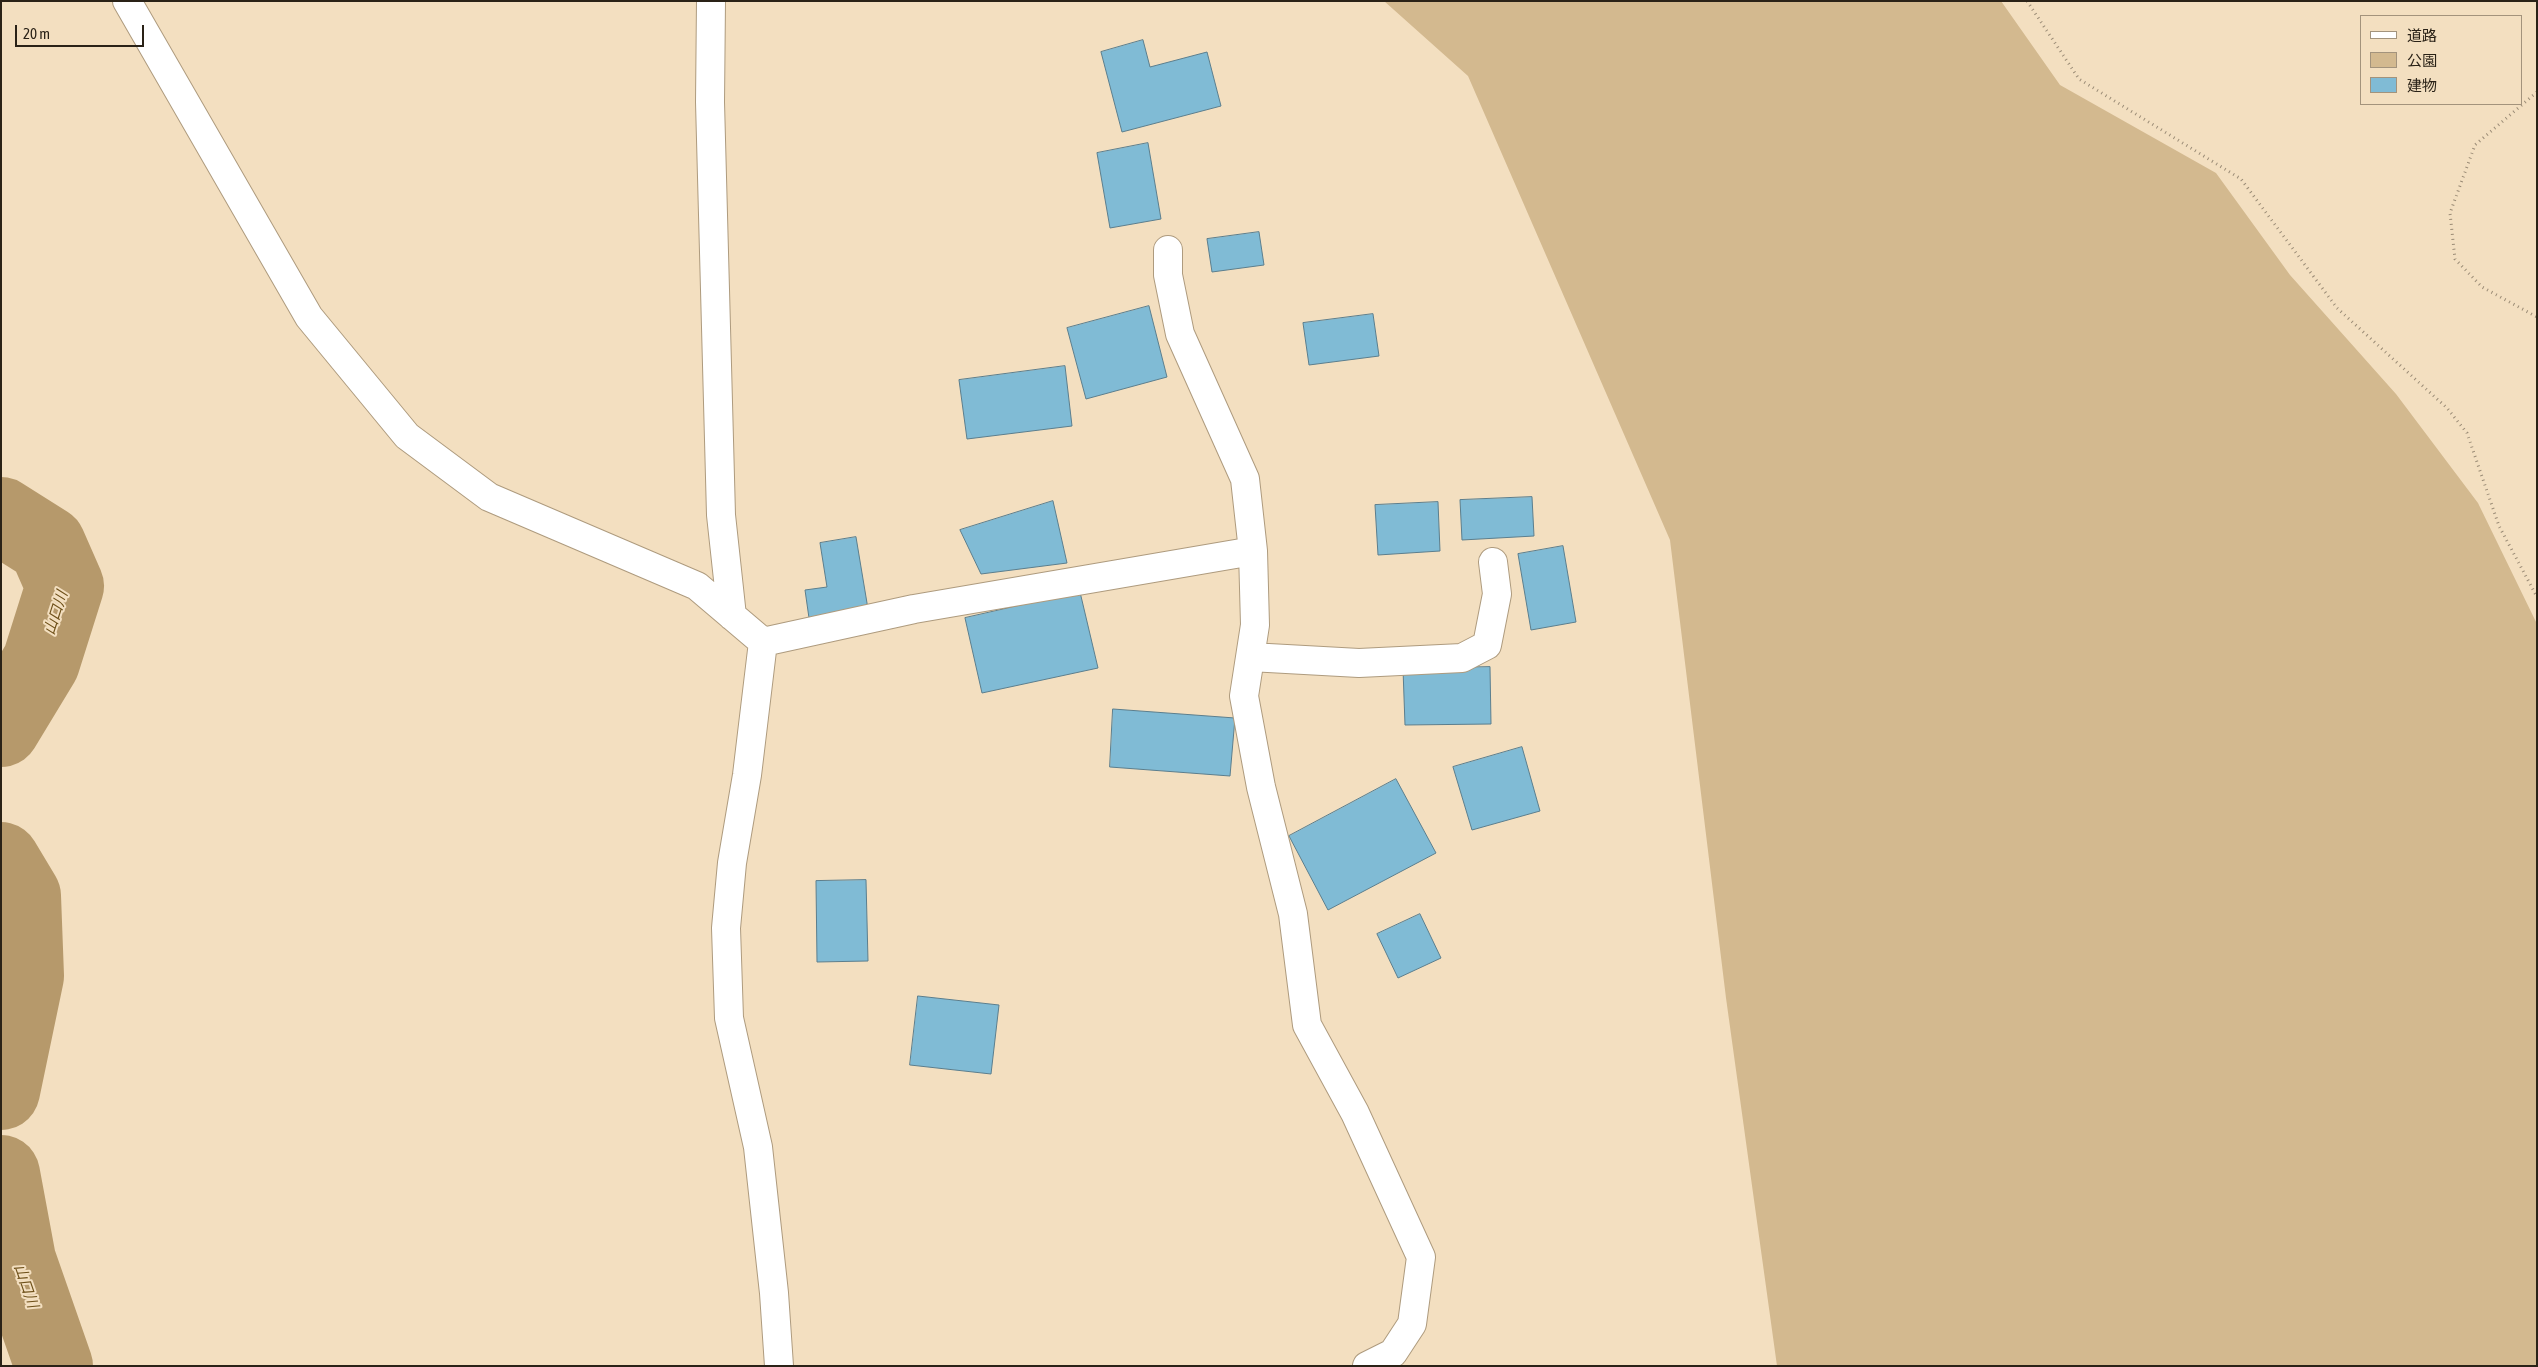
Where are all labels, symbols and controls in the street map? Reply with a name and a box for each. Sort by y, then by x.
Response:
scale bar [18,15,146,47]
legend [2360,15,2523,105]
text: 20 m [23,25,50,42]
text: 道路 [2407,27,2437,44]
text: 公園 [2407,52,2437,69]
text: 建物 [2407,77,2437,94]
water label: 山口川 [40,589,72,637]
water label: 山口川 [10,1262,42,1310]

